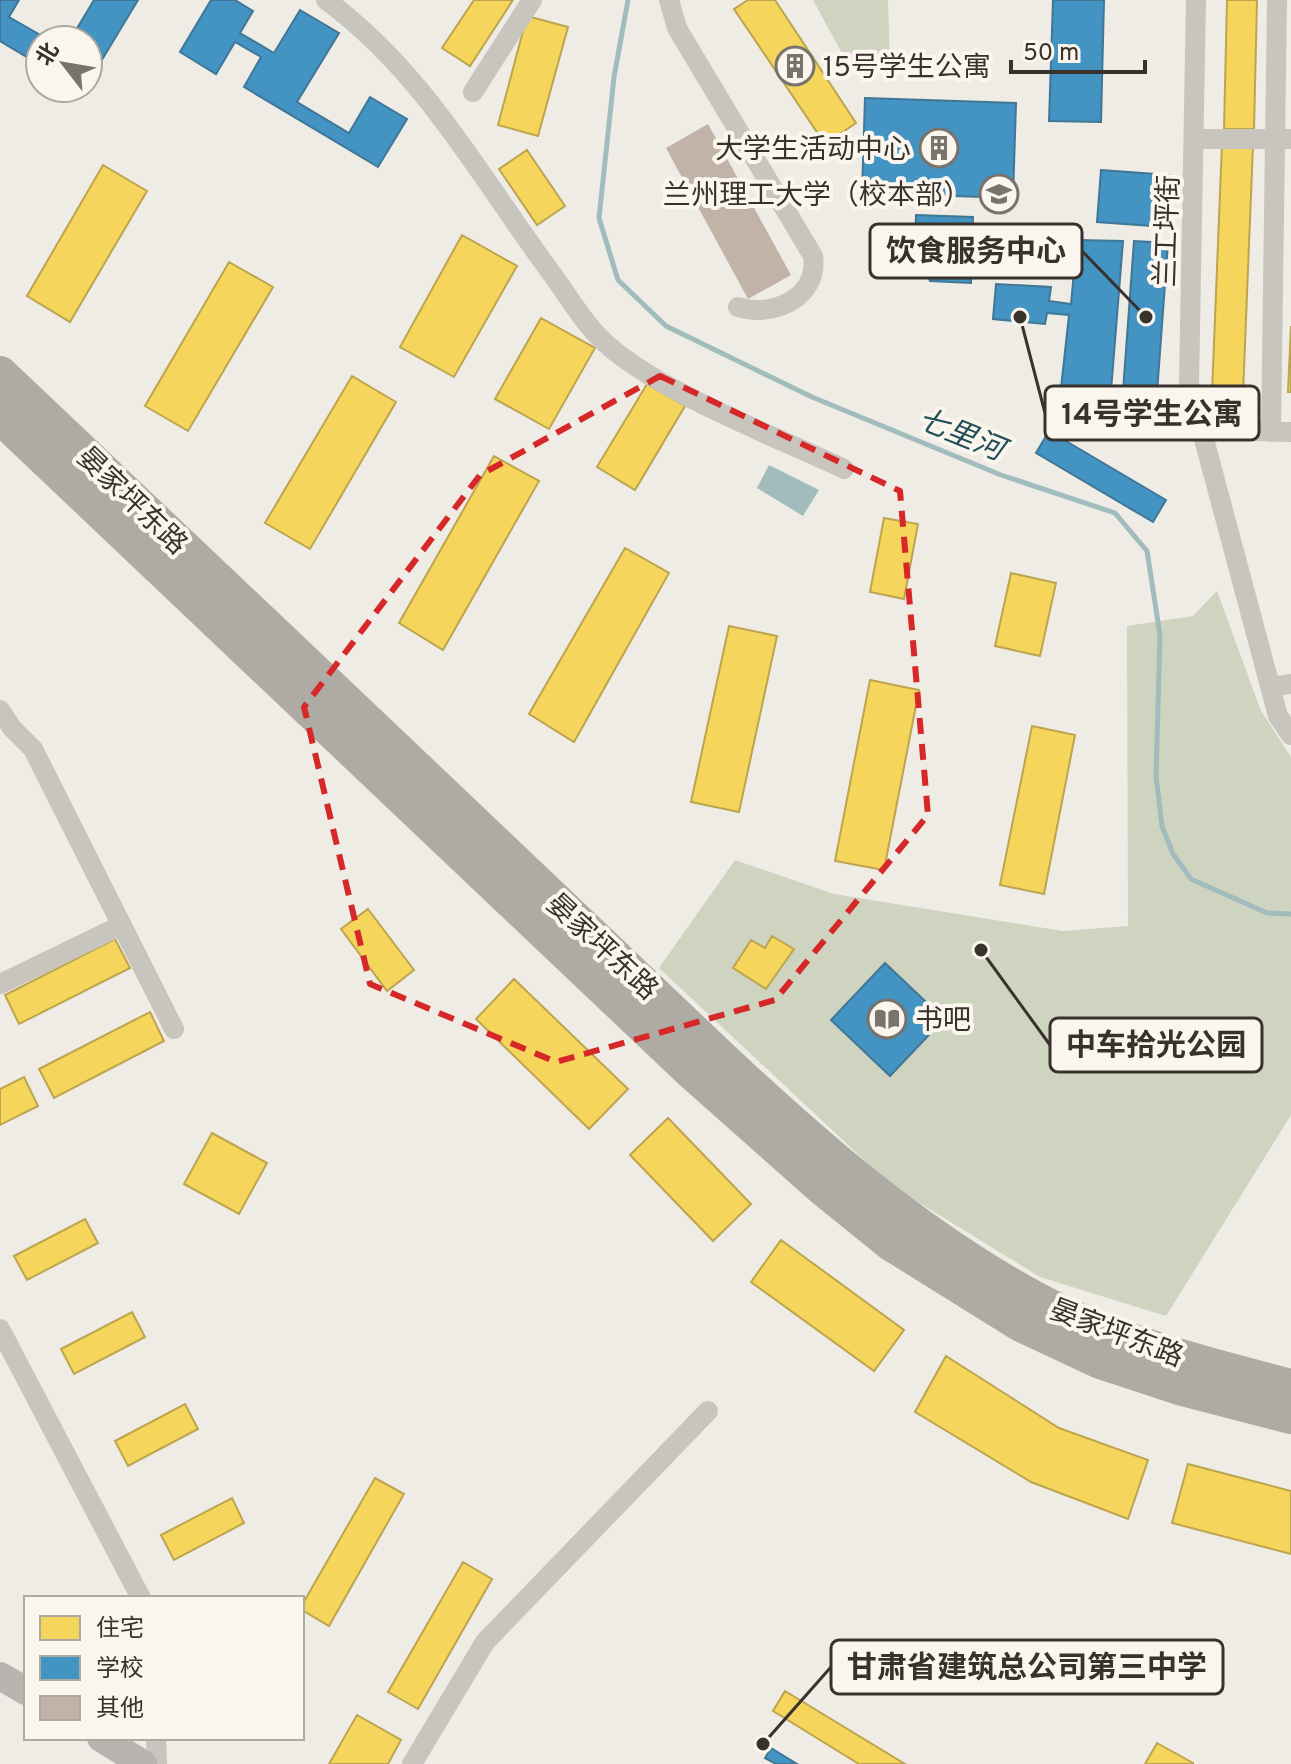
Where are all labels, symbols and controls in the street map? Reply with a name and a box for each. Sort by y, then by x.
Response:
north arrow [24,24,104,104]
scale bar [1011,24,1145,74]
text: 北 [32,39,66,71]
text: 50 m [1023,39,1079,69]
building icon: 15号学生公寓 [774,45,816,87]
place label: 15号学生公寓 [823,51,991,87]
building icon: 大学生活动中心 [918,127,960,169]
place label: 大学生活动中心 [715,133,911,169]
school or university icon: 兰州理工大学（校本部） [978,173,1020,215]
street label: 兰工坪街 [1149,175,1189,288]
place label: 兰州理工大学（校本部） [663,179,971,215]
callout: 饮食服务中心 [870,224,1082,278]
text: 饮食服务中心 [886,235,1066,272]
callout: 14号学生公寓 [1045,386,1259,440]
text: 14号学生公寓 [1061,398,1243,435]
water label: 七里河 [911,402,1013,472]
street label: 晏家坪东路 [68,441,194,564]
street label: 晏家坪东路 [537,887,664,1009]
library icon: 书吧 [866,998,908,1040]
place label: 书吧 [915,1004,971,1040]
callout: 中车·拾光公园 [1050,1018,1262,1072]
text: 中车·拾光公园 [1066,1029,1246,1066]
street label: 晏家坪东路 [1044,1293,1188,1377]
legend [24,1596,304,1740]
text: 住宅 [96,1615,144,1645]
callout: 甘肃省建筑总公司第三中学 [831,1640,1223,1694]
text: 甘肃省建筑总公司第三中学 [847,1651,1207,1688]
text: 学校 [96,1655,144,1685]
text: 其他 [96,1695,144,1725]

